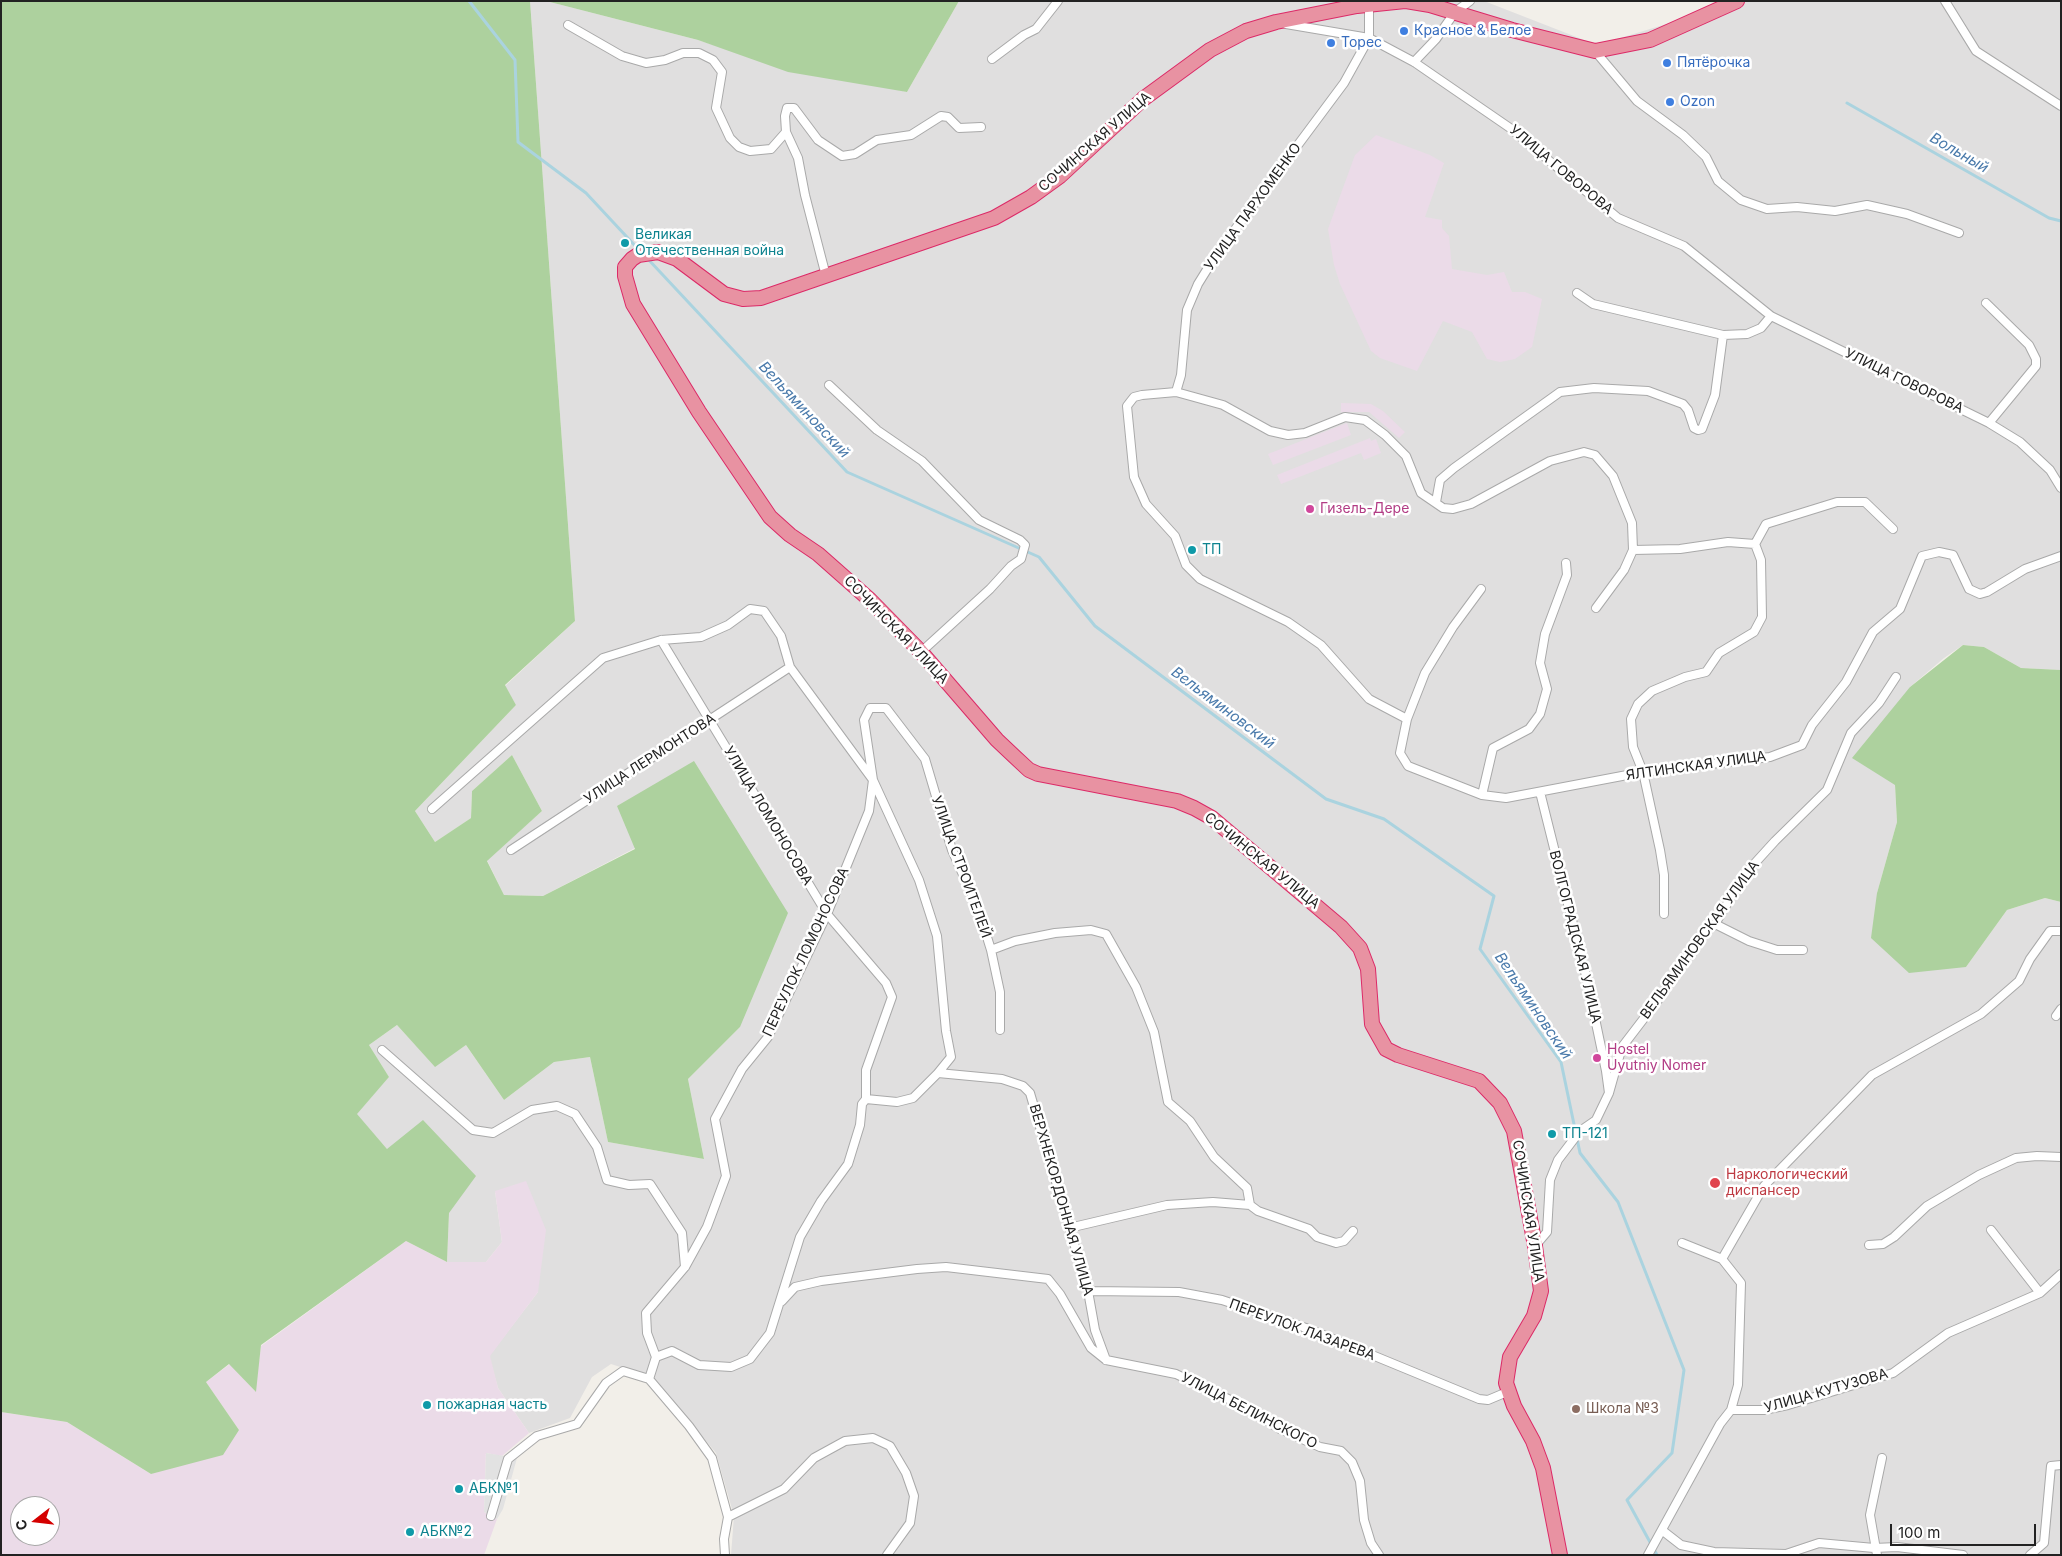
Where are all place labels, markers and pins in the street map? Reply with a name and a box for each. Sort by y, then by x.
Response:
place label: Красное & Белое [1414,23,1532,39]
marker: Красное & Белое [1398,25,1410,37]
place label: Торес [1341,35,1382,51]
marker: Торес [1325,37,1337,49]
place label: Пятёрочка [1677,55,1750,71]
marker: Пятёрочка [1661,57,1673,69]
place label: Ozon [1680,94,1715,110]
marker: Ozon [1664,96,1676,108]
place label: Великая Отечественная война [635,227,784,260]
marker: Великая Отечественная война [619,237,631,249]
place label: Гизель-Дере [1320,501,1409,517]
marker: Гизель-Дере [1304,503,1316,515]
place label: ТП [1202,542,1221,558]
marker: ТП [1186,544,1198,556]
place label: Hostel Uyutniy Nomer [1607,1042,1706,1074]
marker: Hostel Uyutniy Nomer [1591,1052,1603,1064]
place label: ТП-121 [1562,1126,1608,1142]
marker: ТП-121 [1546,1128,1558,1140]
place label: Наркологический диспансер [1726,1167,1848,1200]
marker: Наркологический диспансер [1708,1176,1722,1190]
place label: пожарная часть [437,1397,547,1413]
marker: пожарная часть [421,1399,433,1411]
place label: Школа №3 [1586,1401,1659,1417]
marker: Школа №3 [1570,1403,1582,1415]
place label: АБК№1 [469,1481,518,1497]
marker: АБК№1 [453,1483,465,1495]
place label: АБК№2 [420,1524,472,1540]
marker: АБК№2 [404,1526,416,1538]

